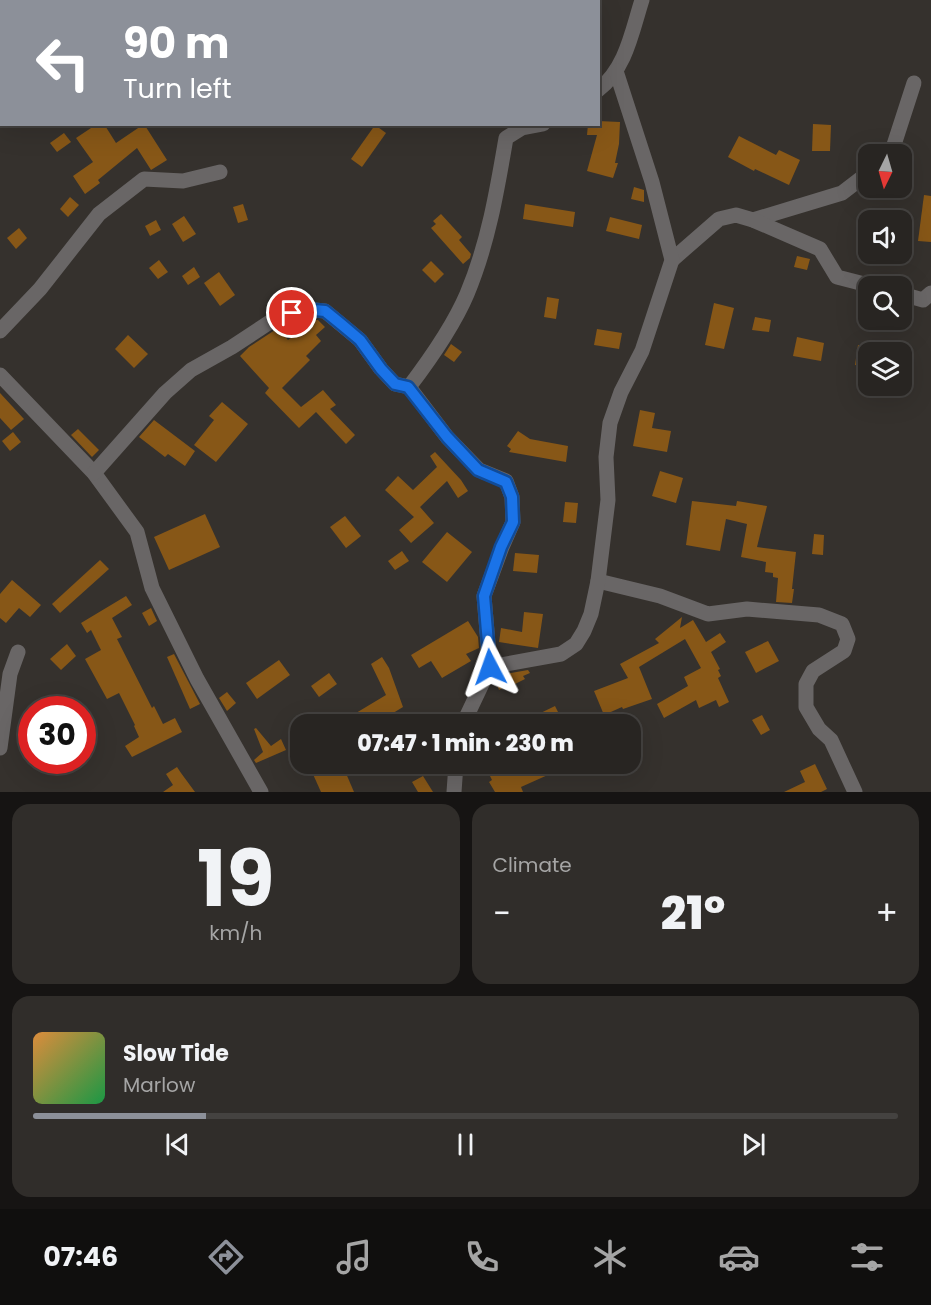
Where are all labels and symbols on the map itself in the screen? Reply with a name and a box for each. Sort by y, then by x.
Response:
north arrow [858,144,912,198]
pin [266,287,317,338]
position arrow [458,635,522,699]
speed limit sign: 30 [18,696,96,774]

